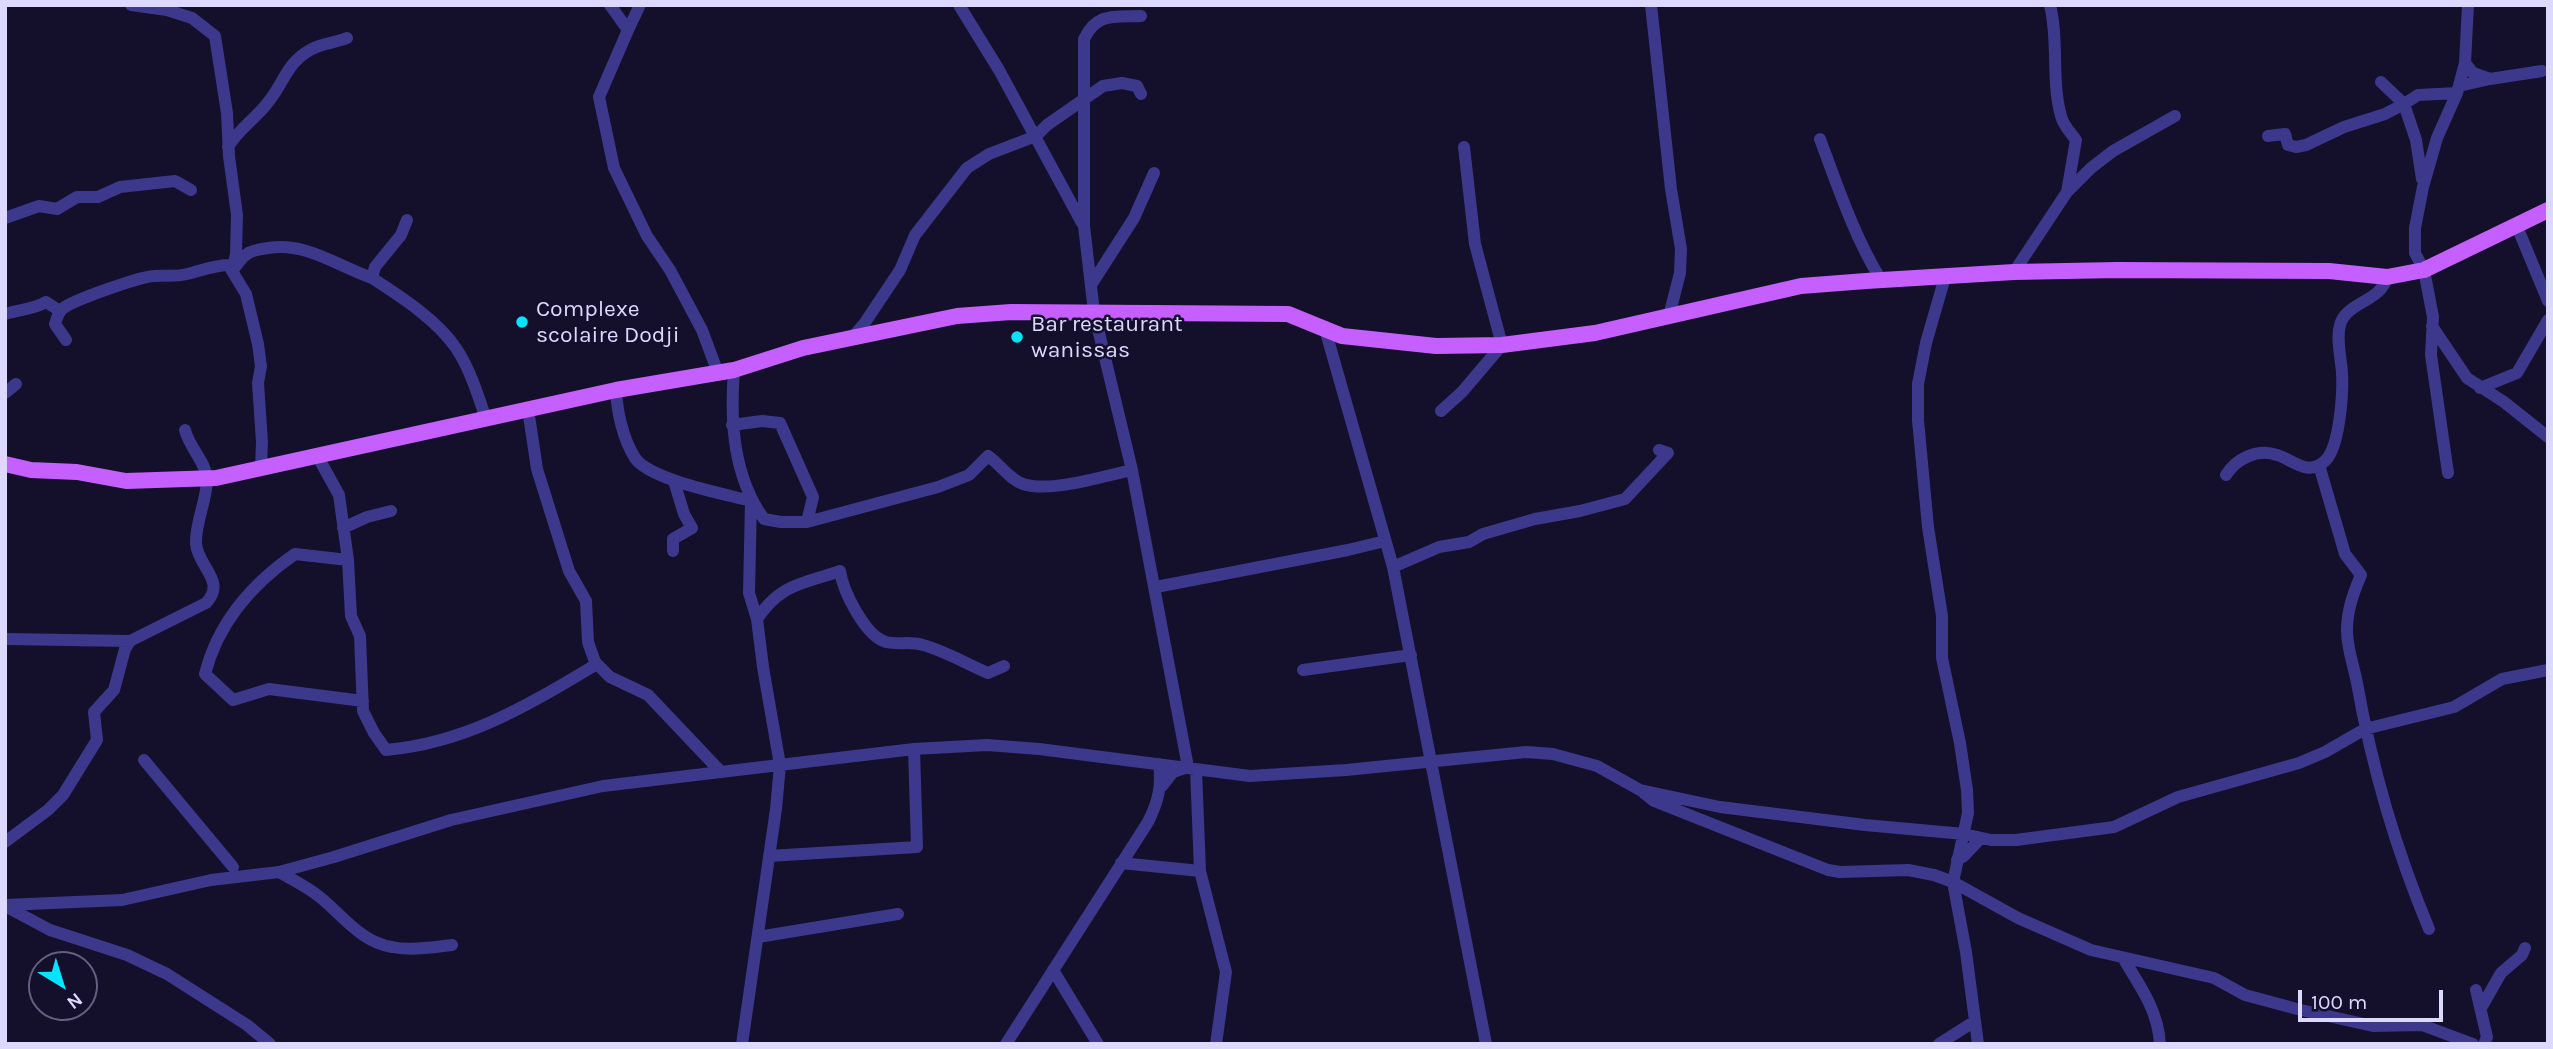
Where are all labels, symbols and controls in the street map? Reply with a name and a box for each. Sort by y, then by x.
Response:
place label: Complexe scolaire Dodji [536,295,680,349]
place label: Bar restaurant wanissas [1031,310,1183,364]
marker: Complexe scolaire Dodji [514,314,530,330]
marker: Bar restaurant wanissas [1009,329,1025,345]
north arrow [28,951,98,1021]
scale bar [2301,976,2446,1020]
text: N [63,988,87,1014]
text: 100 m [2311,990,2368,1014]

